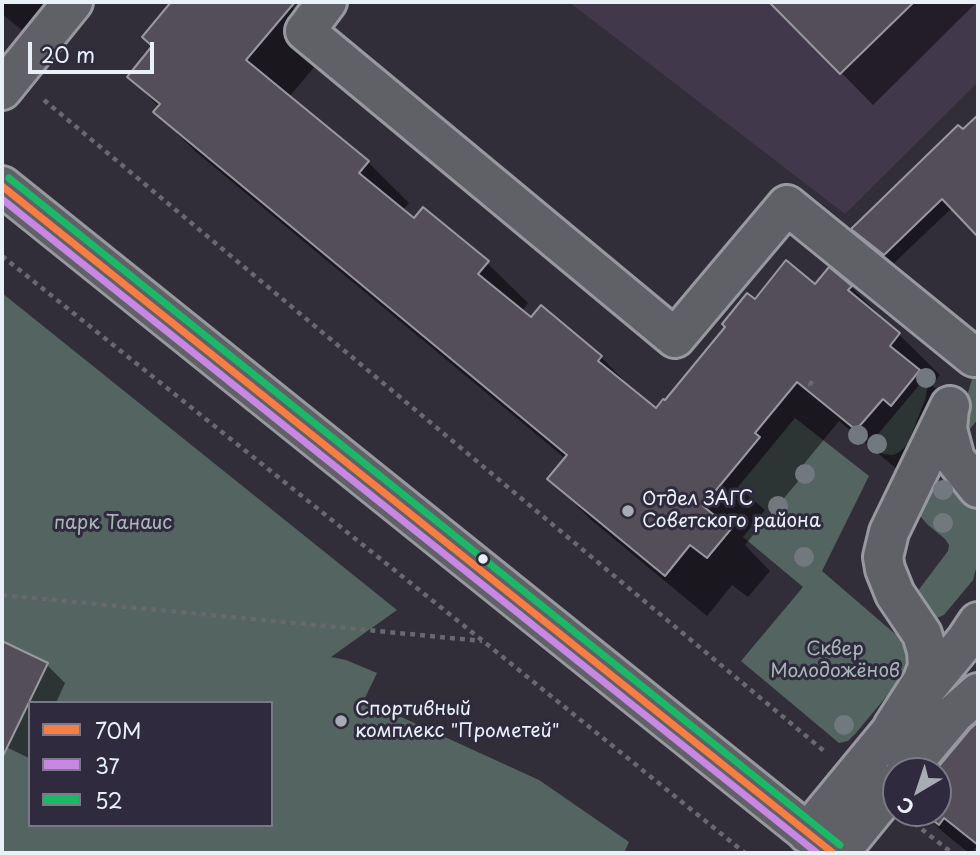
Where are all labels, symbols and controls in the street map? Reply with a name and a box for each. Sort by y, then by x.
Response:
scale bar [32,28,158,72]
text: 20 m [41,38,95,70]
place label: Отдел ЗАГС Советского района [642,489,821,533]
marker: Отдел ЗАГС Советского района [620,503,636,519]
park label: парк Танаис [54,513,172,535]
unlabelled marker [476,552,490,566]
park label: Сквер Молодожёнов [770,639,900,683]
place label: Спортивный комплекс "Прометей" [355,699,560,743]
legend [28,701,273,827]
marker: Спортивный комплекс "Прометей" [333,713,349,729]
text: 70М [95,714,142,746]
text: 37 [95,749,120,781]
north arrow [882,757,952,827]
text: 52 [95,784,123,816]
text: С [891,791,919,822]

